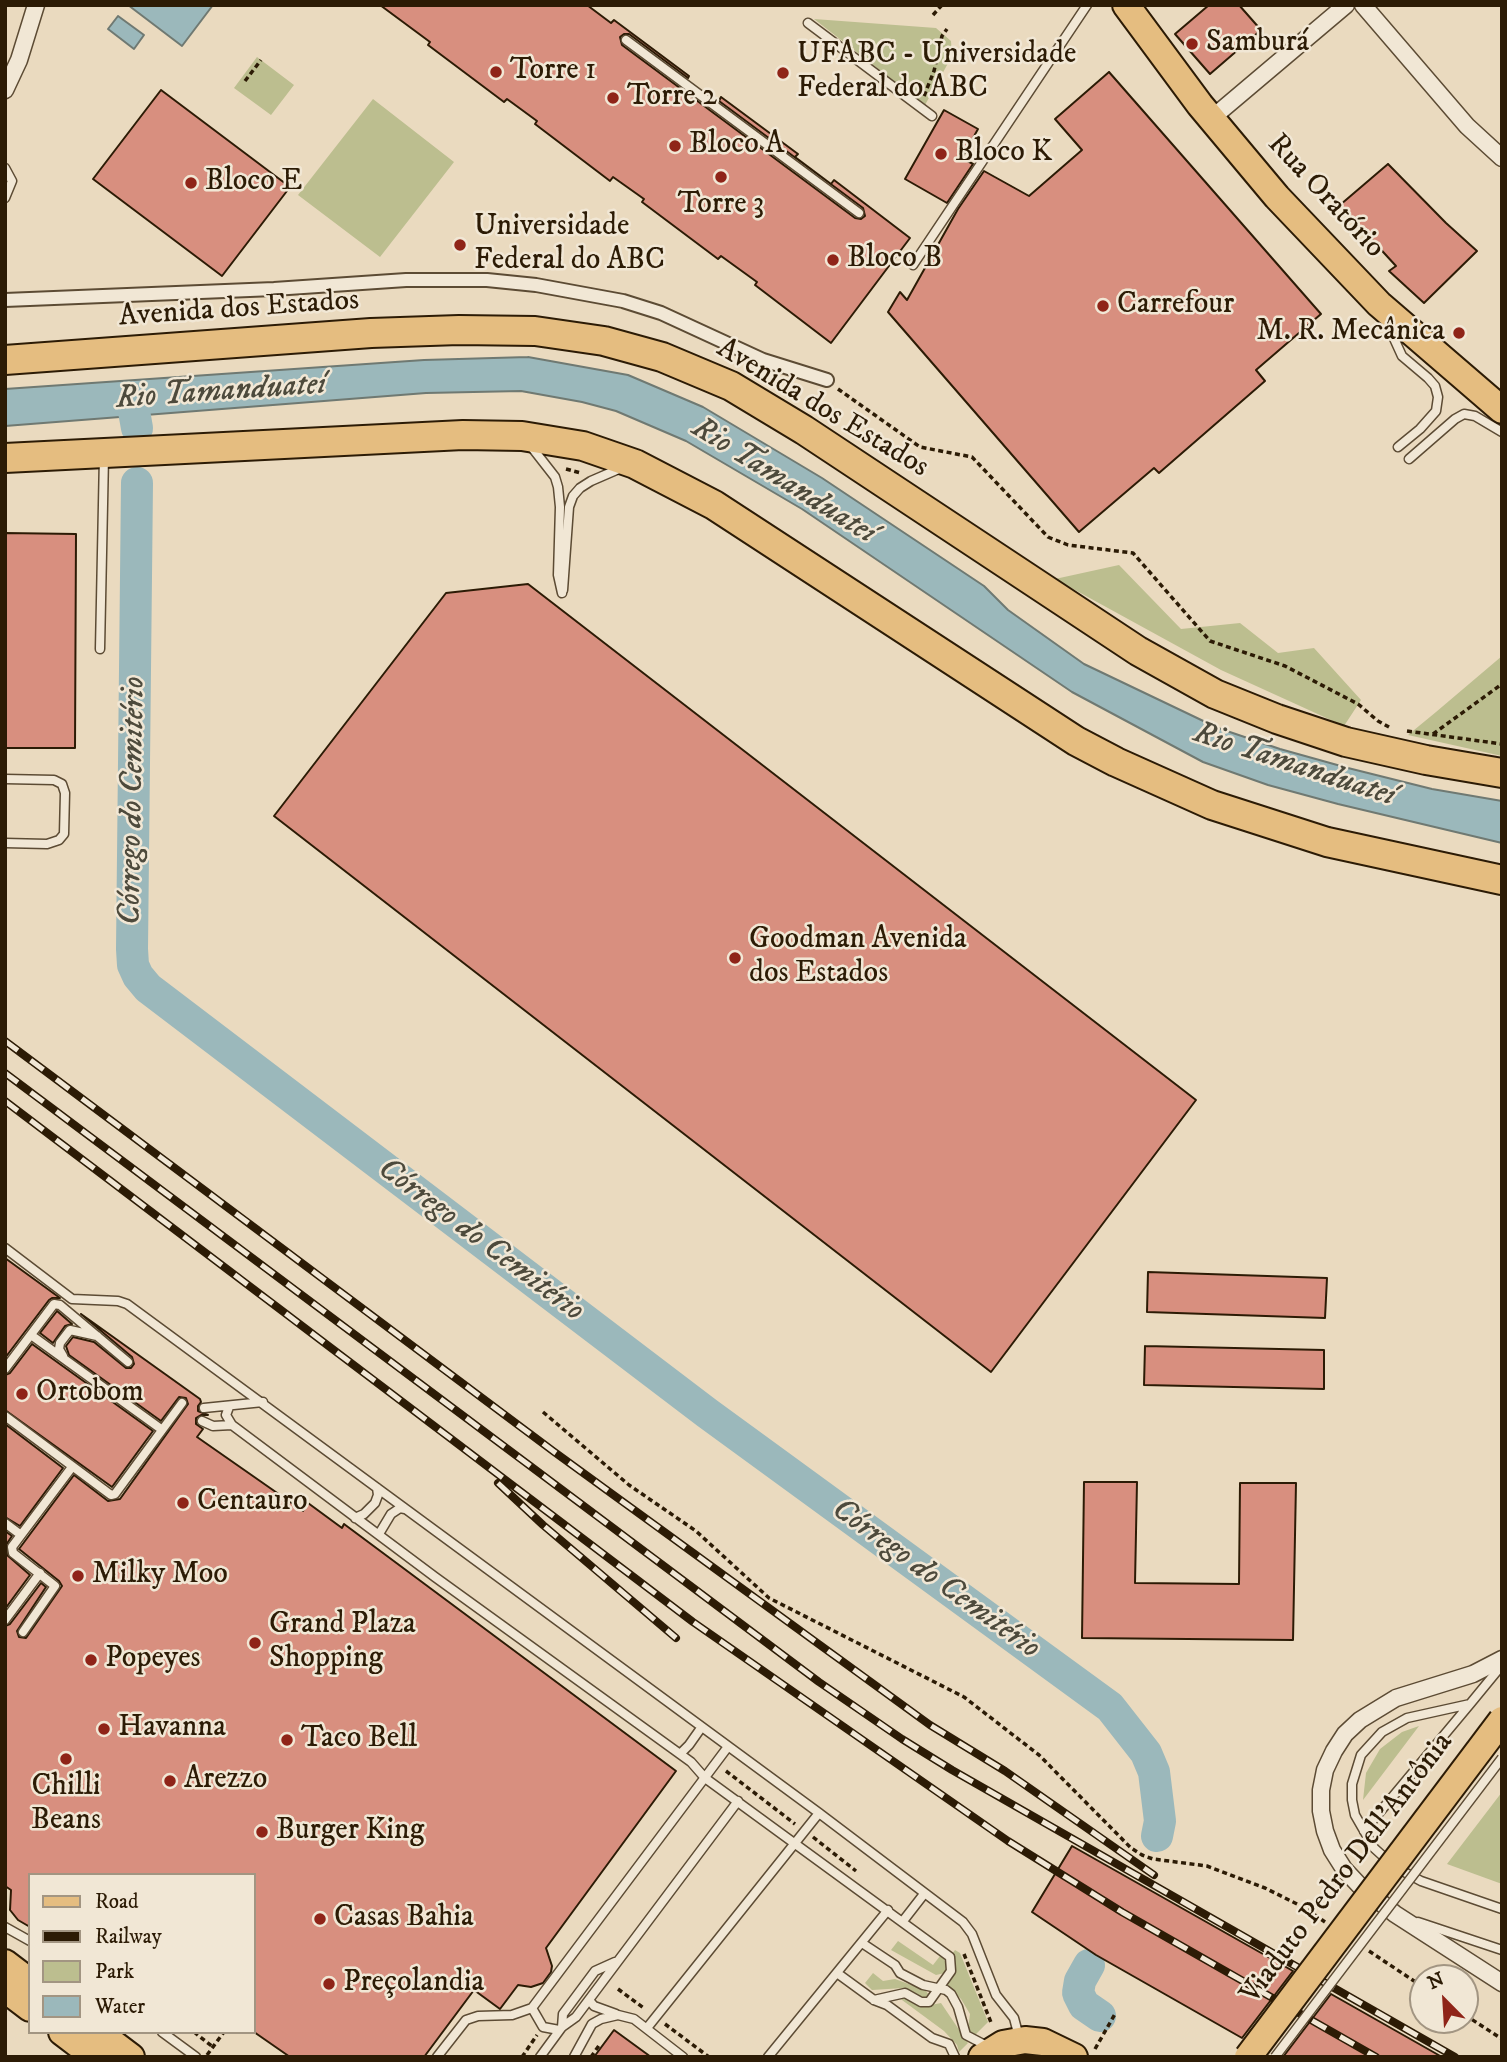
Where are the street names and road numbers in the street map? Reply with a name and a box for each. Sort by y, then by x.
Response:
street label: Rua Oratório [1259,128,1391,266]
street label: Avenida dos Estados [118,284,360,336]
street label: Avenida dos Estados [710,332,934,486]
street label: Viaduto Pedro Dell'Antônia [1234,1726,1462,2012]

